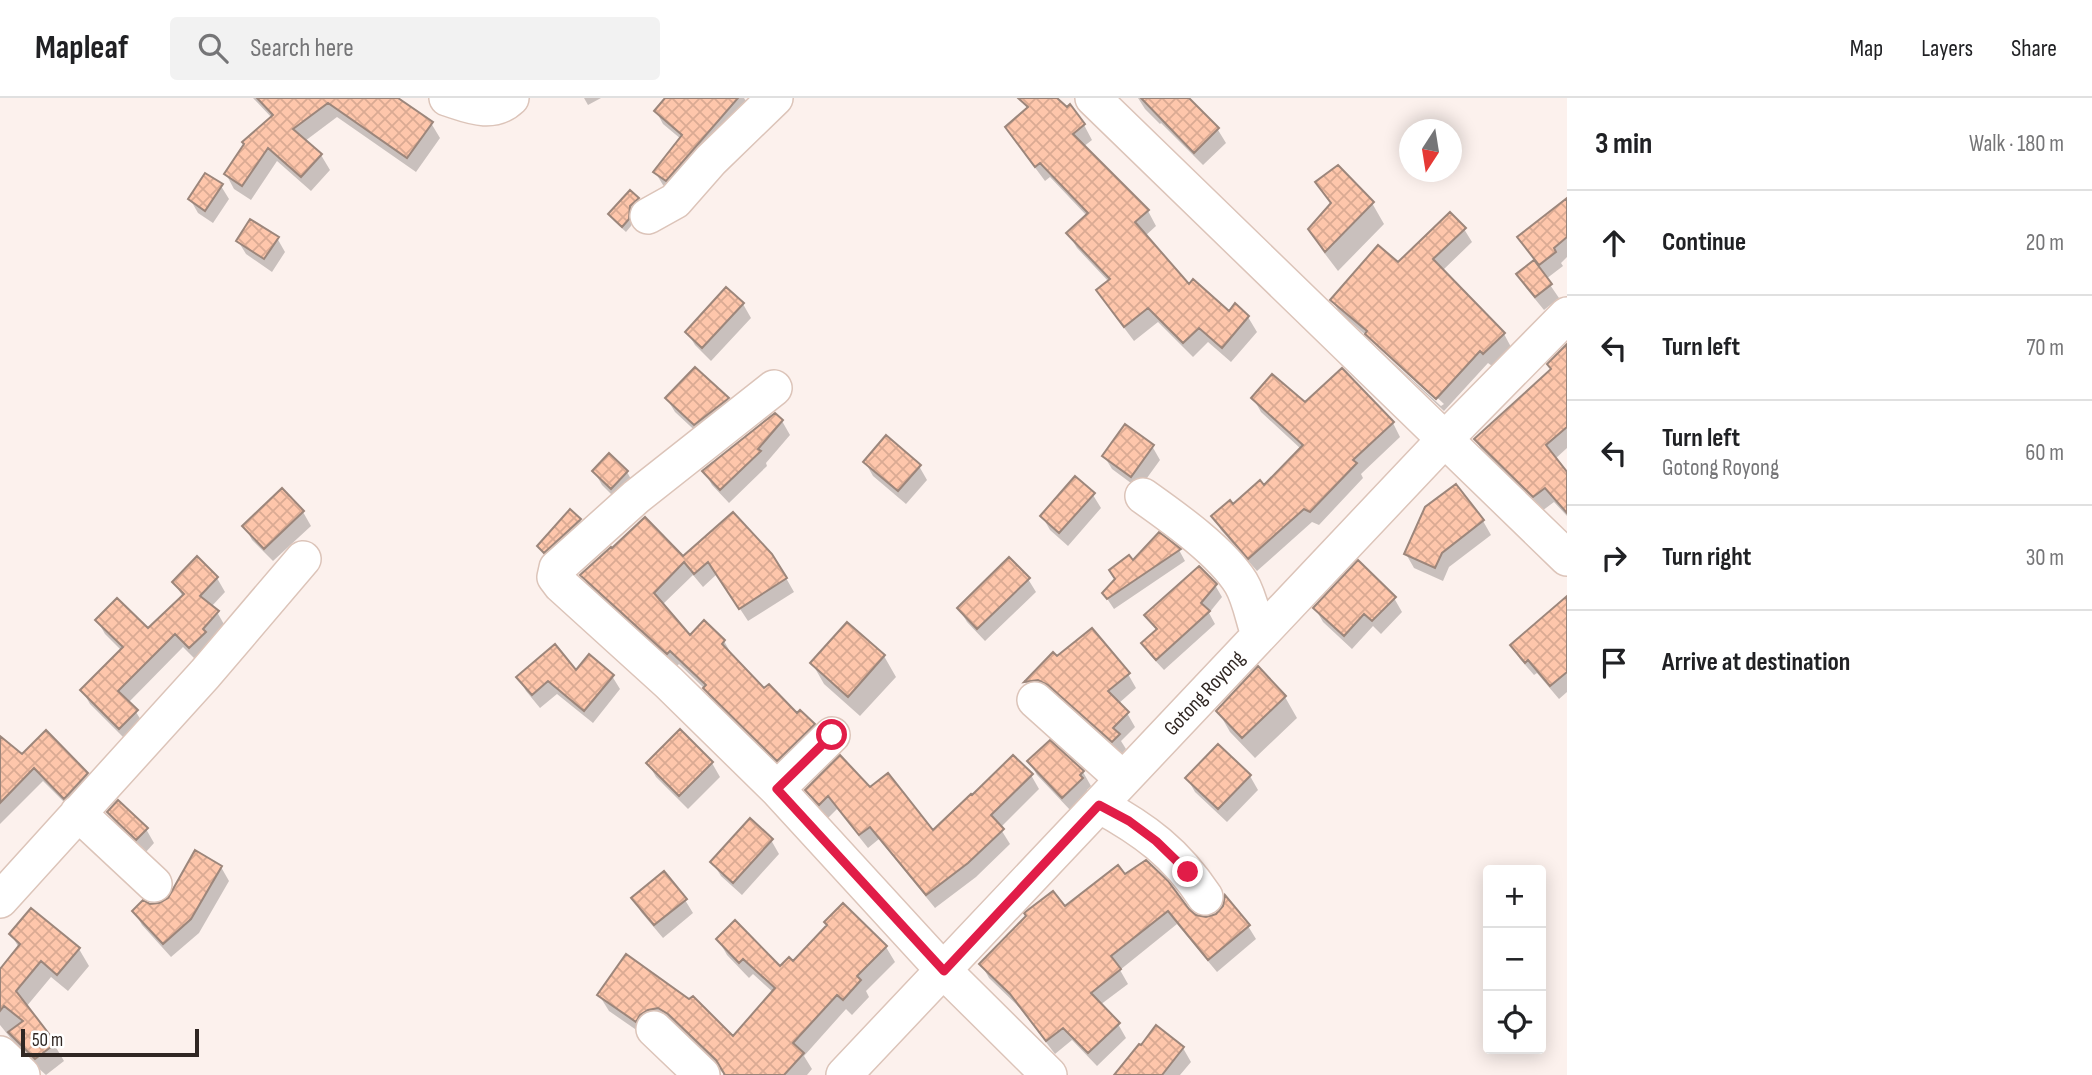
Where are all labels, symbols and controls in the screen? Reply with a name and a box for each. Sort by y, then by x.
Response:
search box [170,17,660,80]
text: Mapleaf [35,28,128,68]
icon: search [194,29,232,67]
text: Search here [250,33,354,64]
text: Map [1850,34,1883,63]
text: Layers [1921,34,1973,63]
text: Share [2011,34,2057,63]
north arrow [1399,119,1462,182]
text: 3 min [1595,126,1652,162]
text: Walk · 180 m [1969,130,2064,158]
icon: ahead [1595,224,1633,262]
text: Continue [1662,227,1746,258]
text: 20 m [2026,229,2064,257]
icon: left [1595,329,1633,367]
text: Turn left [1662,332,1740,363]
text: 70 m [2026,334,2064,362]
text: Turn left [1662,423,1740,454]
icon: left [1595,434,1633,472]
text: 60 m [2025,439,2064,467]
text: Gotong Royong [1662,454,1779,482]
icon: right [1595,539,1633,577]
text: Turn right [1662,542,1751,573]
text: 30 m [2026,544,2064,572]
icon: arrive [1595,644,1633,682]
street label: Gotong Royong [1159,646,1250,741]
text: Arrive at destination [1662,647,1850,678]
route start [816,719,847,750]
route end [1172,856,1203,887]
map controls [1483,865,1546,1054]
button: + [1483,865,1546,928]
button: − [1483,928,1546,991]
button: locate [1483,991,1546,1054]
scale bar [21,1026,200,1058]
text: 50 m [32,1029,63,1052]

